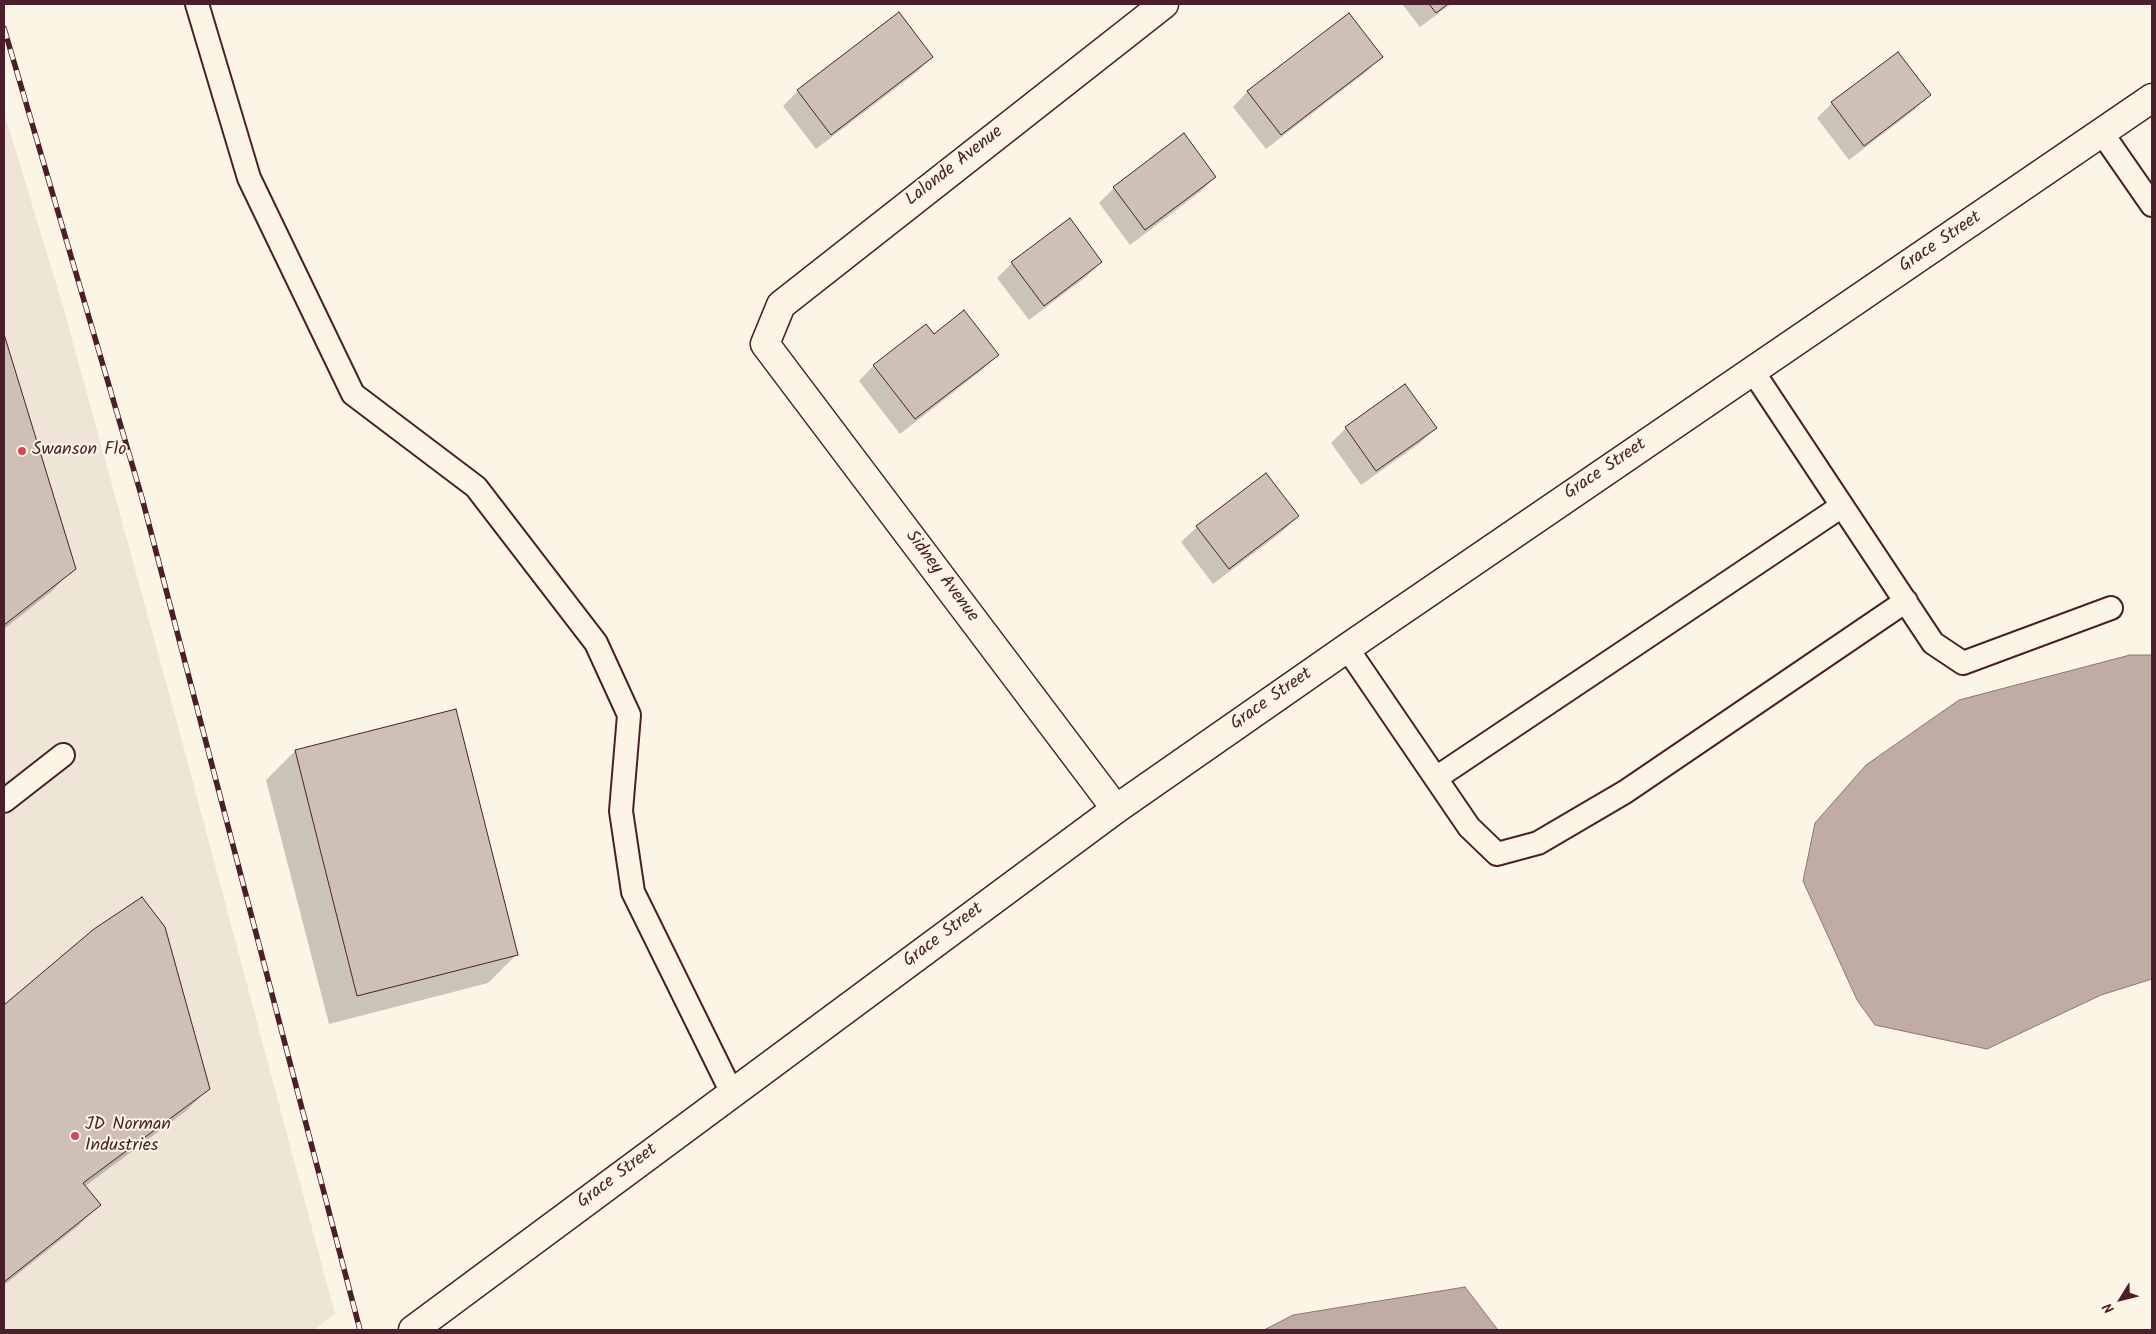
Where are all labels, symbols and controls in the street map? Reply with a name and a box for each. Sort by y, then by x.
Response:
street label: Lalonde Avenue [902,122,1008,212]
street label: Grace Street [1896,208,1986,278]
street label: Grace Street [1561,435,1651,505]
place label: Swanson Flo [32,440,126,462]
marker: Swanson Flo [16,445,28,457]
street label: Sidney Avenue [900,527,982,627]
street label: Grace Street [1227,664,1317,736]
street label: Grace Street [900,899,988,973]
place label: JD Norman Industries [85,1115,171,1158]
marker: JD Norman Industries [69,1130,81,1142]
street label: Grace Street [574,1140,662,1214]
north arrow [2096,1274,2146,1324]
text: N [2097,1298,2120,1318]

